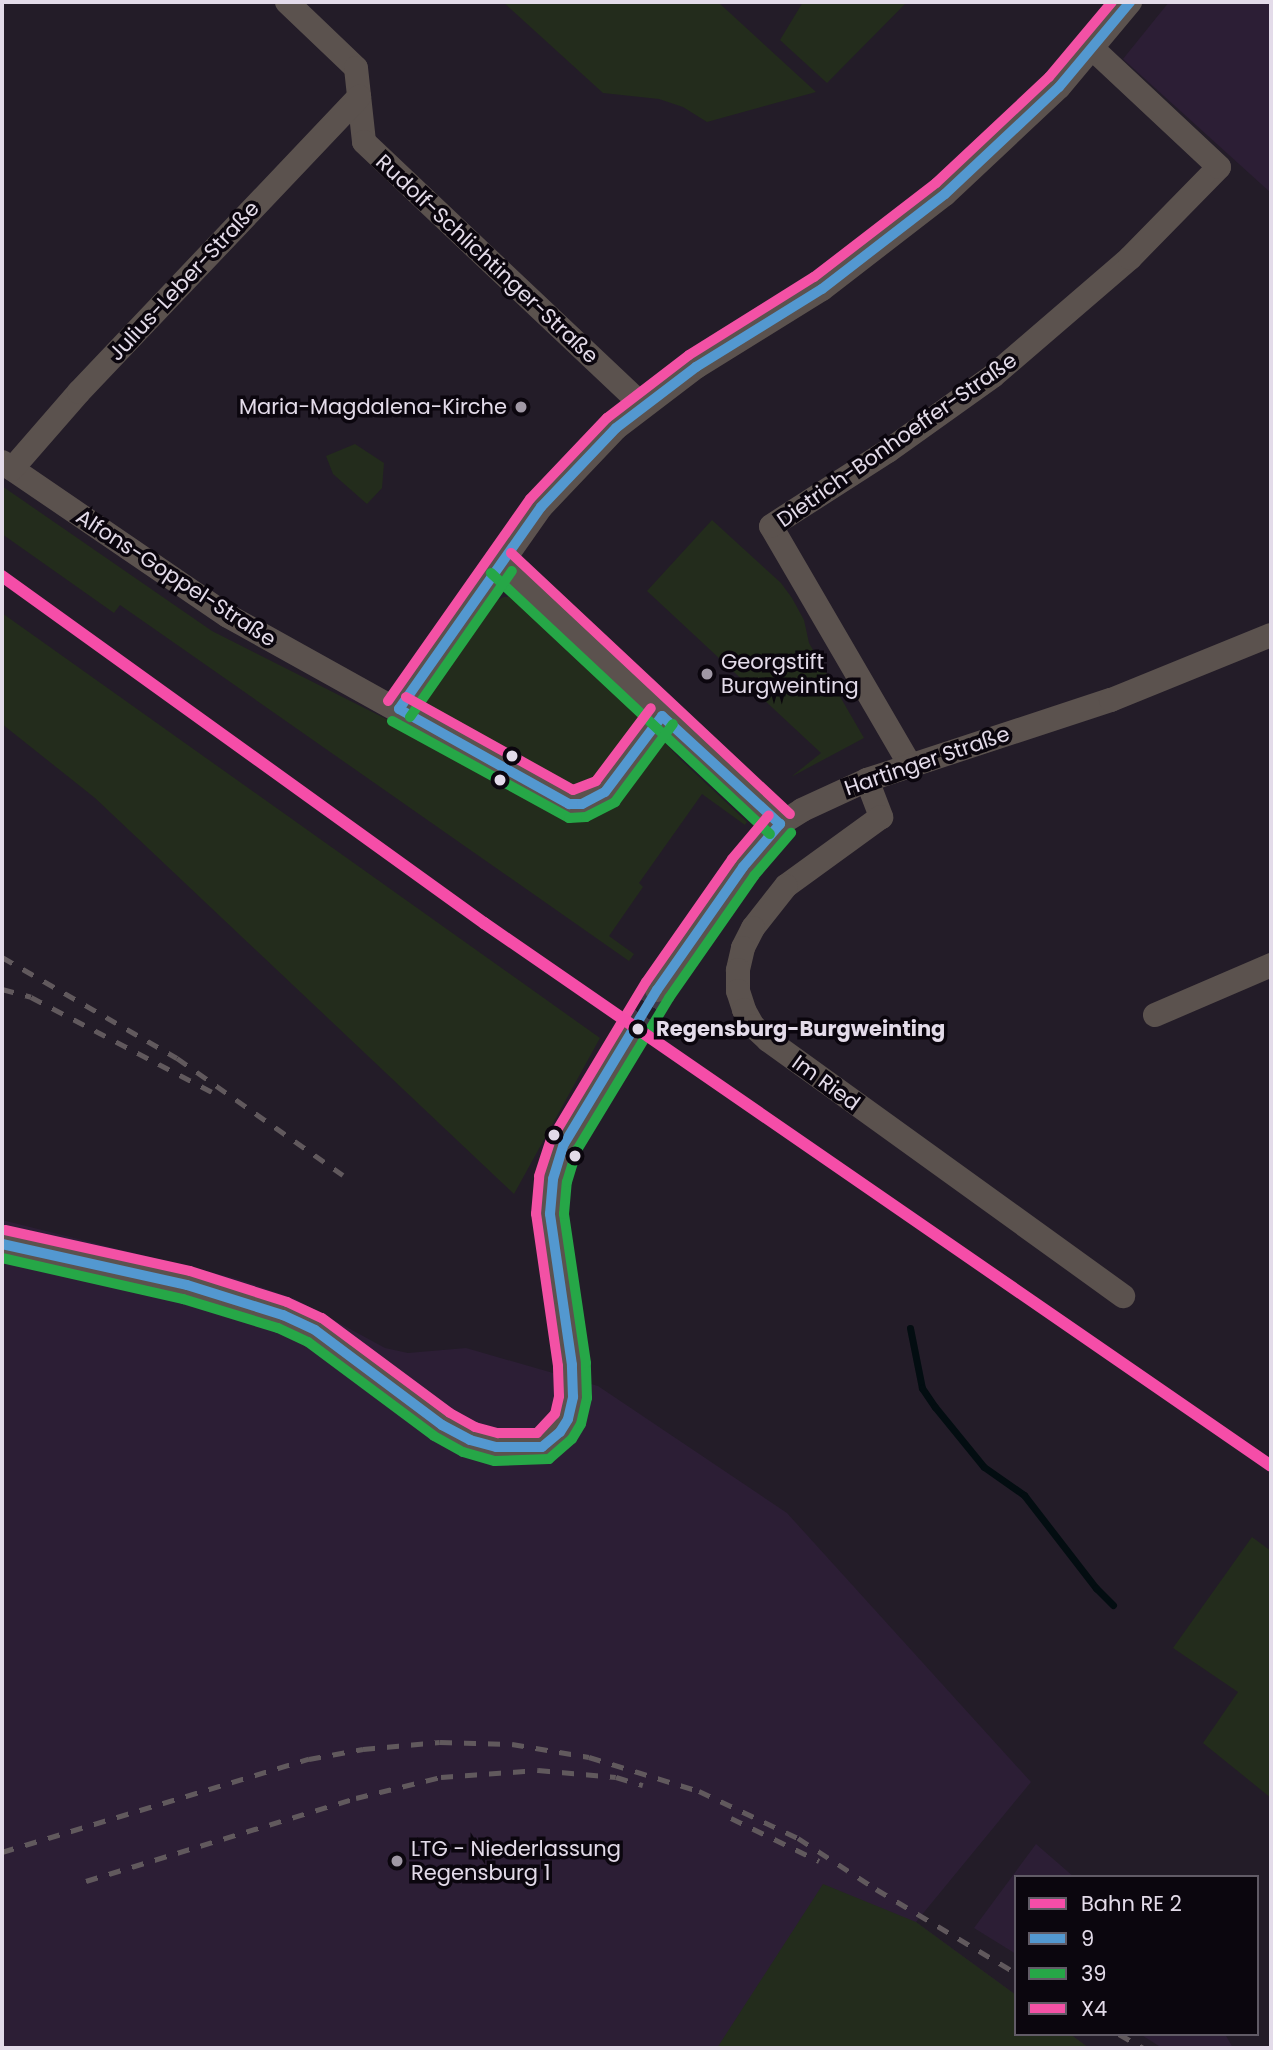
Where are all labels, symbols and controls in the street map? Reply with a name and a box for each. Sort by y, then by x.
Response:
street label: Rudolf-Schlichtinger-Straße [371,149,603,369]
street label: Julius-Leber-Straße [104,196,264,366]
street label: Dietrich-Bonhoeffer-Straße [772,347,1022,533]
place label: Maria-Magdalena-Kirche [239,394,507,420]
marker: Maria-Magdalena-Kirche [513,399,529,415]
street label: Alfons-Goppel-Straße [71,504,281,652]
place label: Georgstift Burgweinting [721,649,859,699]
marker: Georgstift Burgweinting [699,666,715,682]
street label: Hartinger Straße [841,721,1013,801]
unlabelled marker [505,749,519,763]
unlabelled marker [493,773,507,787]
place label: Regensburg-Burgweinting [656,1016,945,1042]
marker: Regensburg-Burgweinting [626,1017,650,1041]
street label: Im Ried [787,1050,865,1116]
unlabelled marker [547,1128,561,1142]
unlabelled marker [568,1149,582,1163]
place label: LTG - Niederlassung Regensburg 1 [411,1836,621,1886]
marker: LTG - Niederlassung Regensburg 1 [389,1853,405,1869]
legend [1014,1875,1259,2036]
text: Bahn RE 2 [1081,1889,1182,1918]
text: 9 [1081,1924,1094,1953]
text: 39 [1081,1959,1107,1988]
text: X4 [1081,1994,1107,2023]

